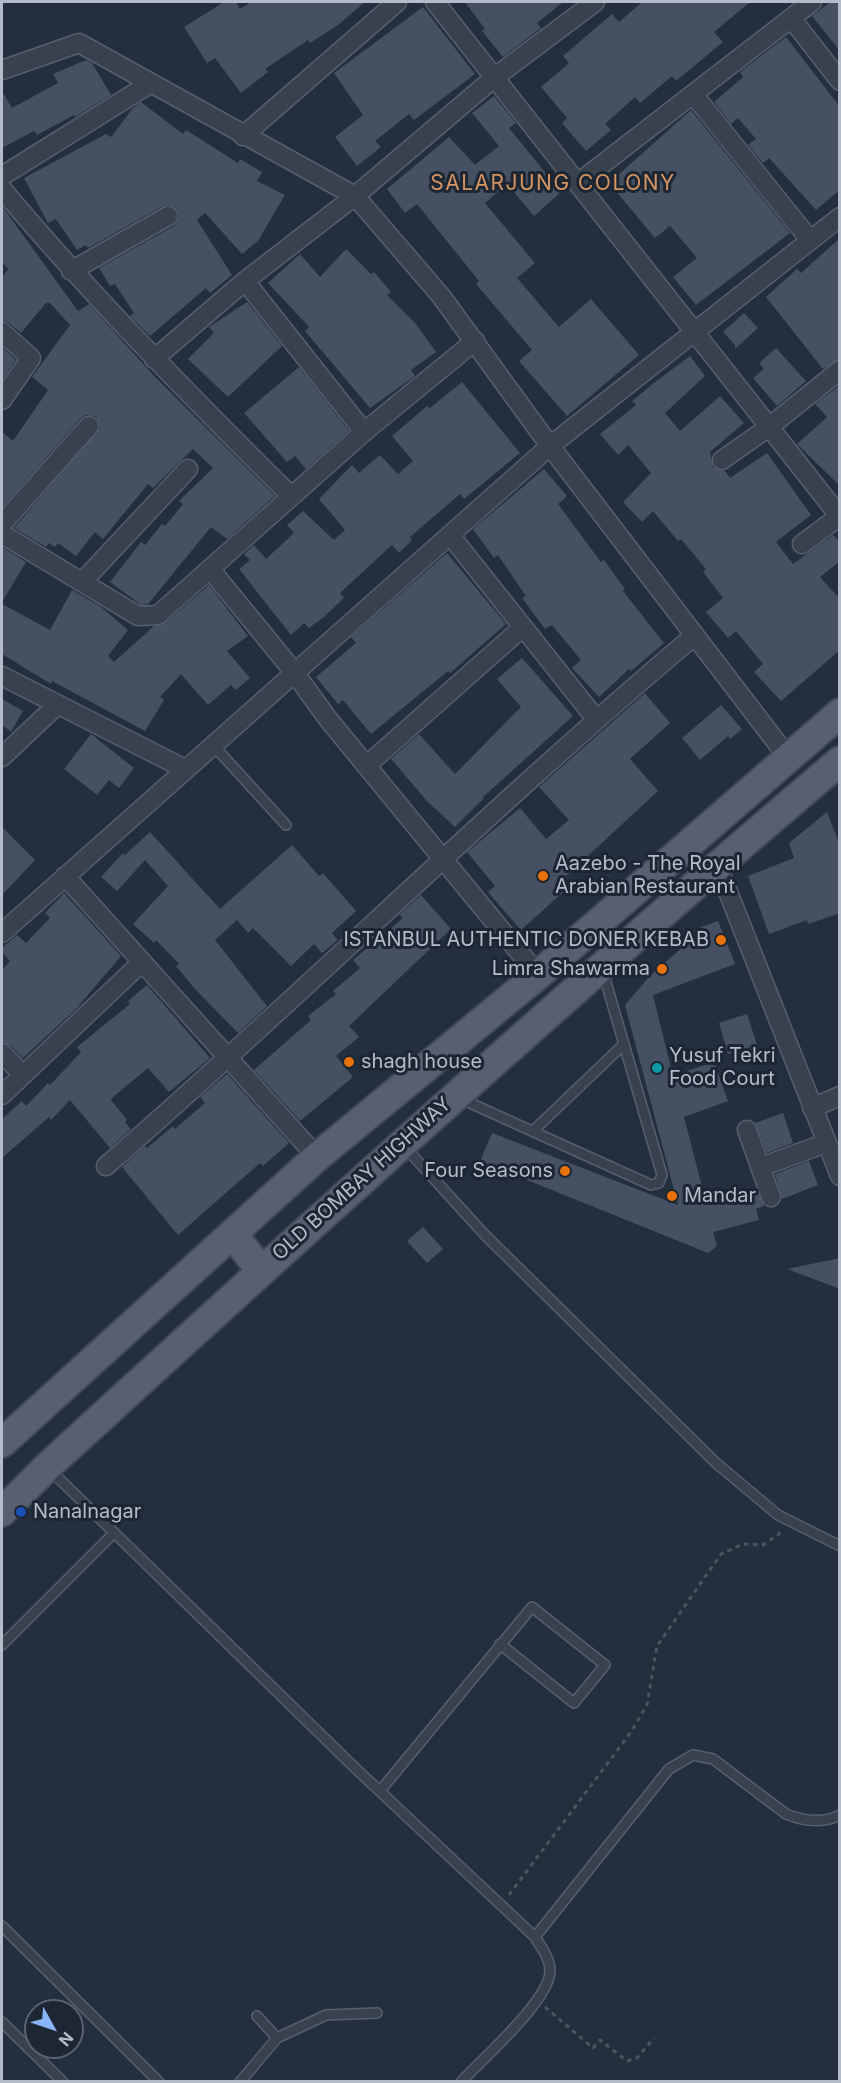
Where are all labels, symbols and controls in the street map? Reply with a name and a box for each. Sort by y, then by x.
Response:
district label: SALARJUNG COLONY [430,171,676,197]
place label: Aazebo - The Royal Arabian Restaurant [555,852,741,899]
marker: Aazebo - The Royal Arabian Restaurant [536,869,550,883]
place label: ISTANBUL AUTHENTIC DONER KEBAB [343,928,709,952]
marker: ISTANBUL AUTHENTIC DONER KEBAB [714,933,728,947]
place label: Limra Shawarma [492,957,650,981]
marker: Limra Shawarma [655,962,669,976]
place label: Yusuf Tekri Food Court [669,1044,776,1091]
place label: shagh house [361,1050,482,1074]
marker: shagh house [342,1055,356,1069]
marker: Yusuf Tekri Food Court [650,1061,664,1075]
street label: OLD BOMBAY HIGHWAY [268,1092,456,1266]
place label: Four Seasons [424,1159,553,1183]
marker: Four Seasons [558,1164,572,1178]
place label: Mandar [684,1184,756,1208]
marker: Mandar [665,1189,679,1203]
place label: Nanalnagar [33,1500,141,1524]
marker: Nanalnagar [14,1505,28,1519]
north arrow [24,1999,84,2059]
text: N [55,2028,78,2050]

